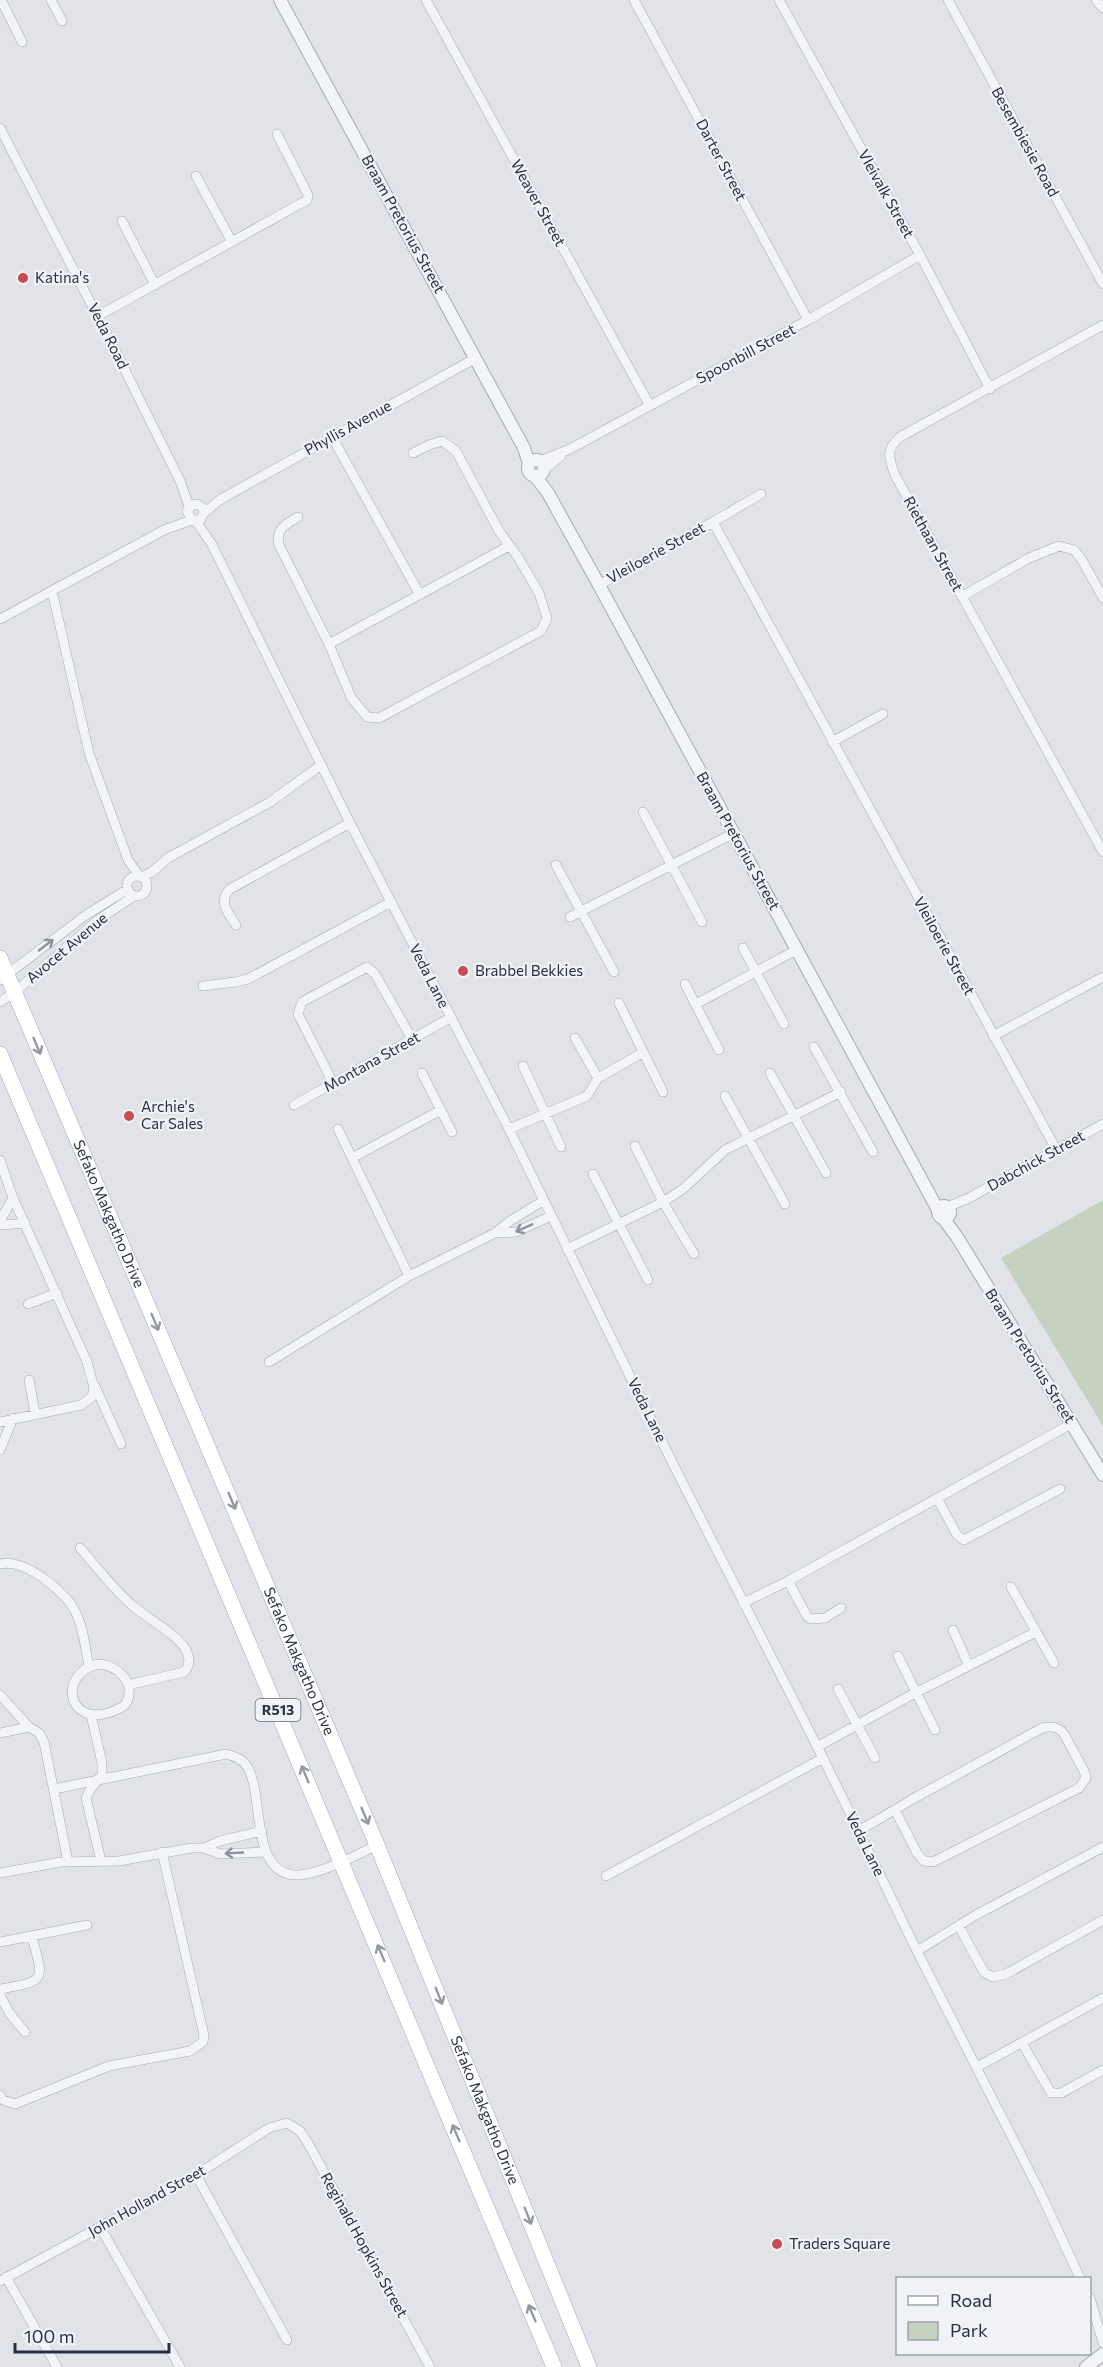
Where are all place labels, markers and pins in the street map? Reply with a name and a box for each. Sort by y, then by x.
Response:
place label: Katina's [35,268,89,286]
marker: Katina's [16,271,30,285]
place label: Brabbel Bekkies [475,961,583,979]
marker: Brabbel Bekkies [456,964,470,978]
place label: Archie's Car Sales [141,1097,203,1132]
marker: Archie's Car Sales [122,1109,136,1123]
place label: Traders Square [789,2234,891,2252]
marker: Traders Square [770,2237,784,2251]

